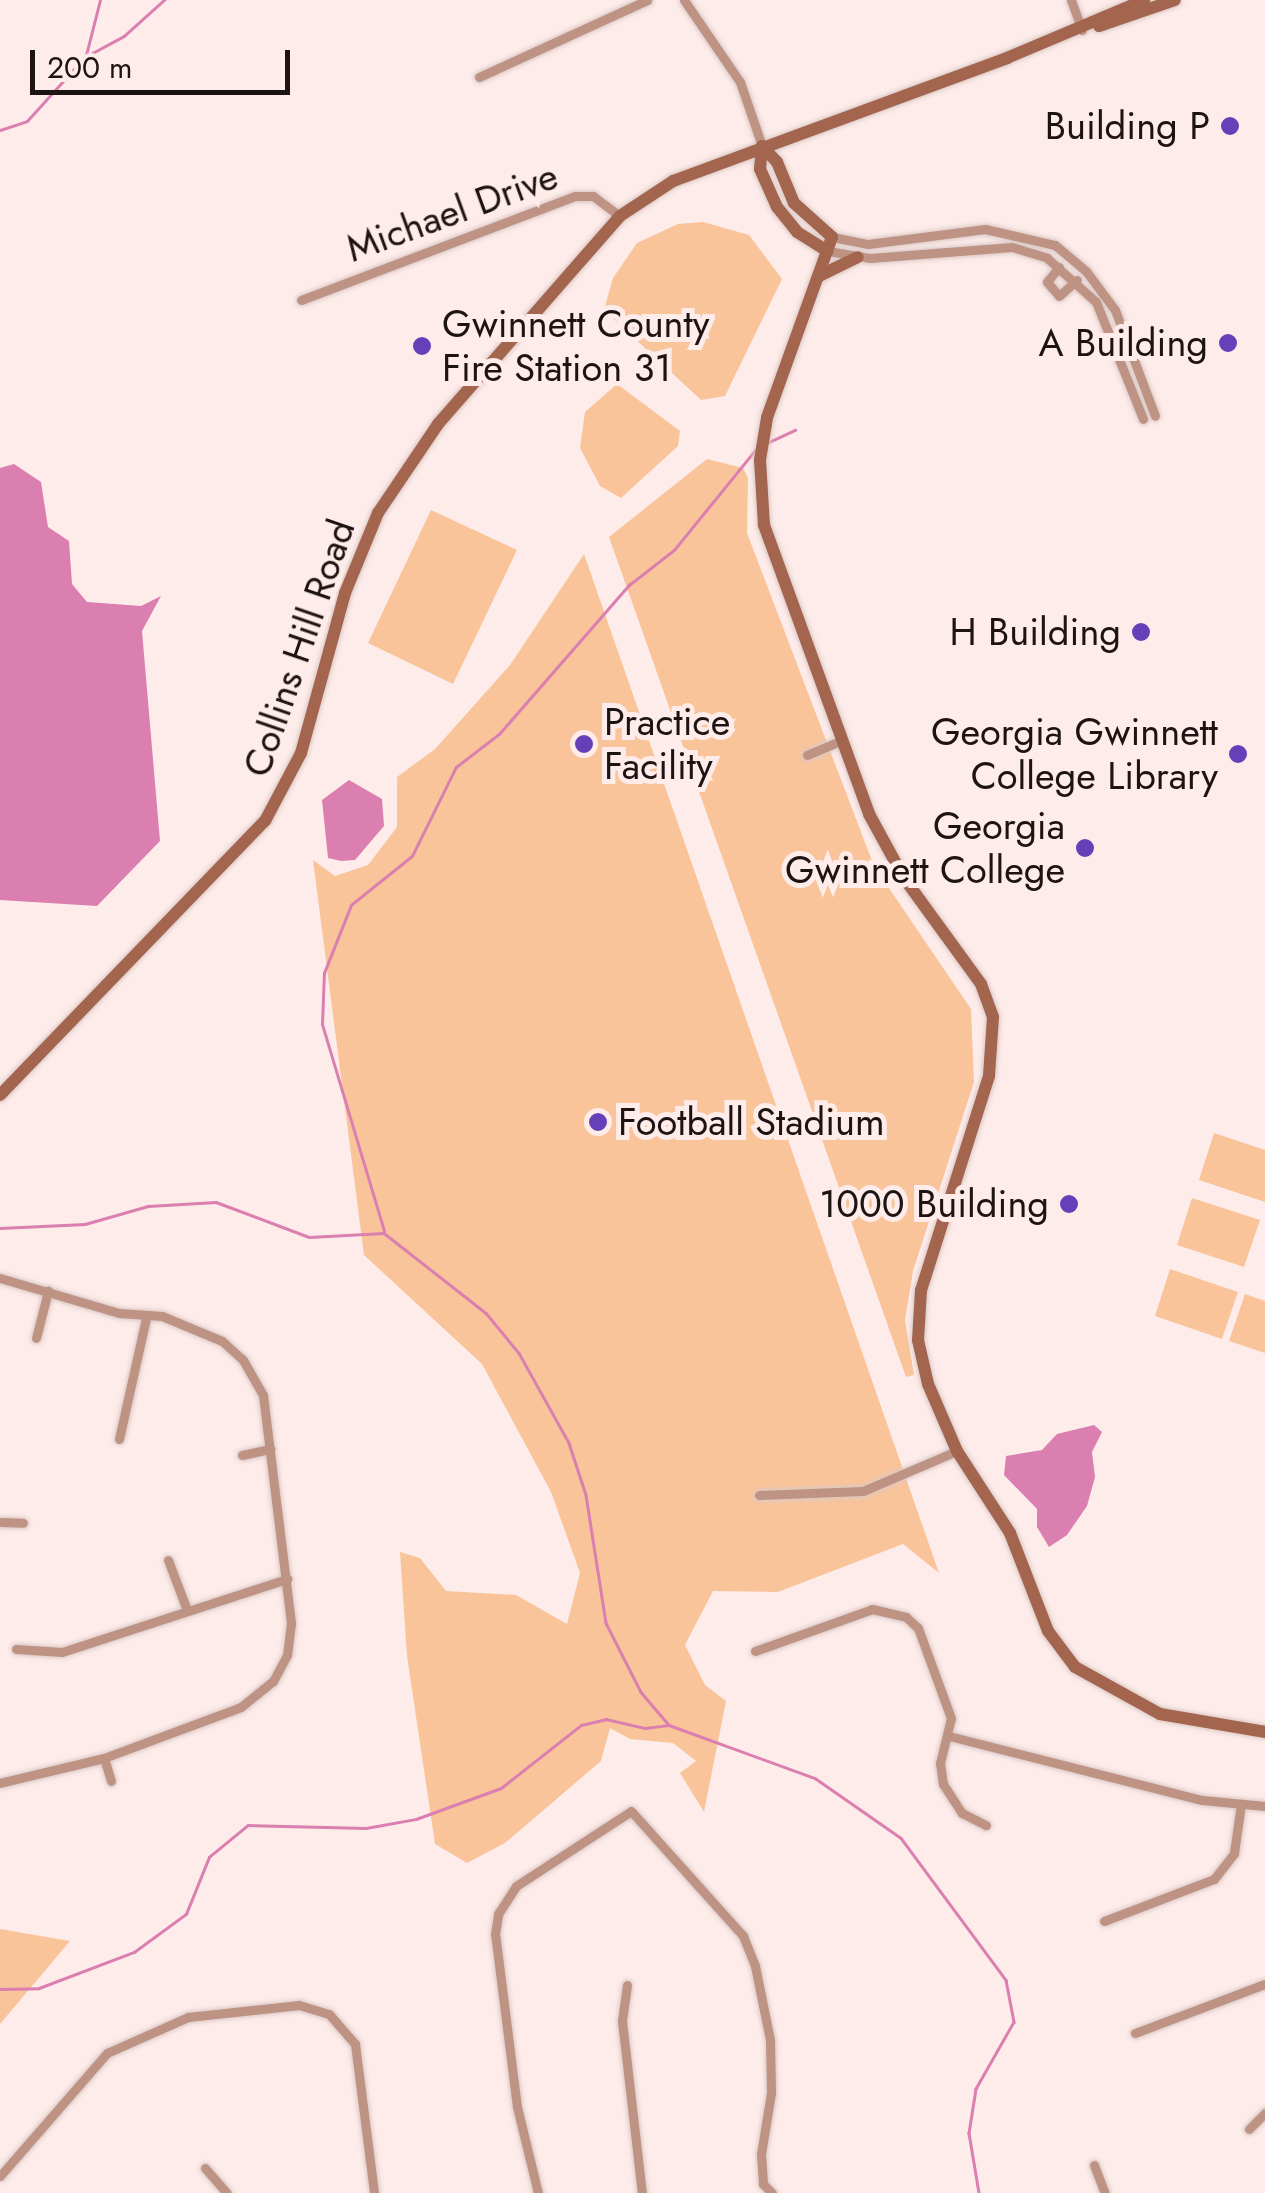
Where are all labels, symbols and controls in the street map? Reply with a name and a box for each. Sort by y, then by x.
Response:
scale bar [35,30,295,92]
text: 200 m [47,46,132,89]
place label: Building P [1045,103,1210,149]
marker: Building P [1219,115,1241,137]
street label: Michael Drive [340,153,564,271]
place label: Gwinnett County Fire Station 31 [442,301,709,390]
place label: A Building [1039,320,1208,366]
marker: A Building [1217,332,1239,354]
marker: Gwinnett County Fire Station 31 [411,335,433,357]
street label: Collins Hill Road [234,514,364,782]
place label: H Building [950,609,1121,655]
marker: H Building [1130,621,1152,643]
place label: Practice Facility [604,699,730,788]
place label: Georgia Gwinnett College Library [931,709,1218,798]
marker: Practice Facility [573,733,595,755]
marker: Georgia Gwinnett College Library [1227,743,1249,765]
place label: Georgia Gwinnett College [785,803,1065,892]
marker: Georgia Gwinnett College [1074,837,1096,859]
place label: Football Stadium [618,1099,885,1145]
marker: Football Stadium [587,1111,609,1133]
place label: 1000 Building [819,1181,1049,1227]
marker: 1000 Building [1058,1193,1080,1215]

